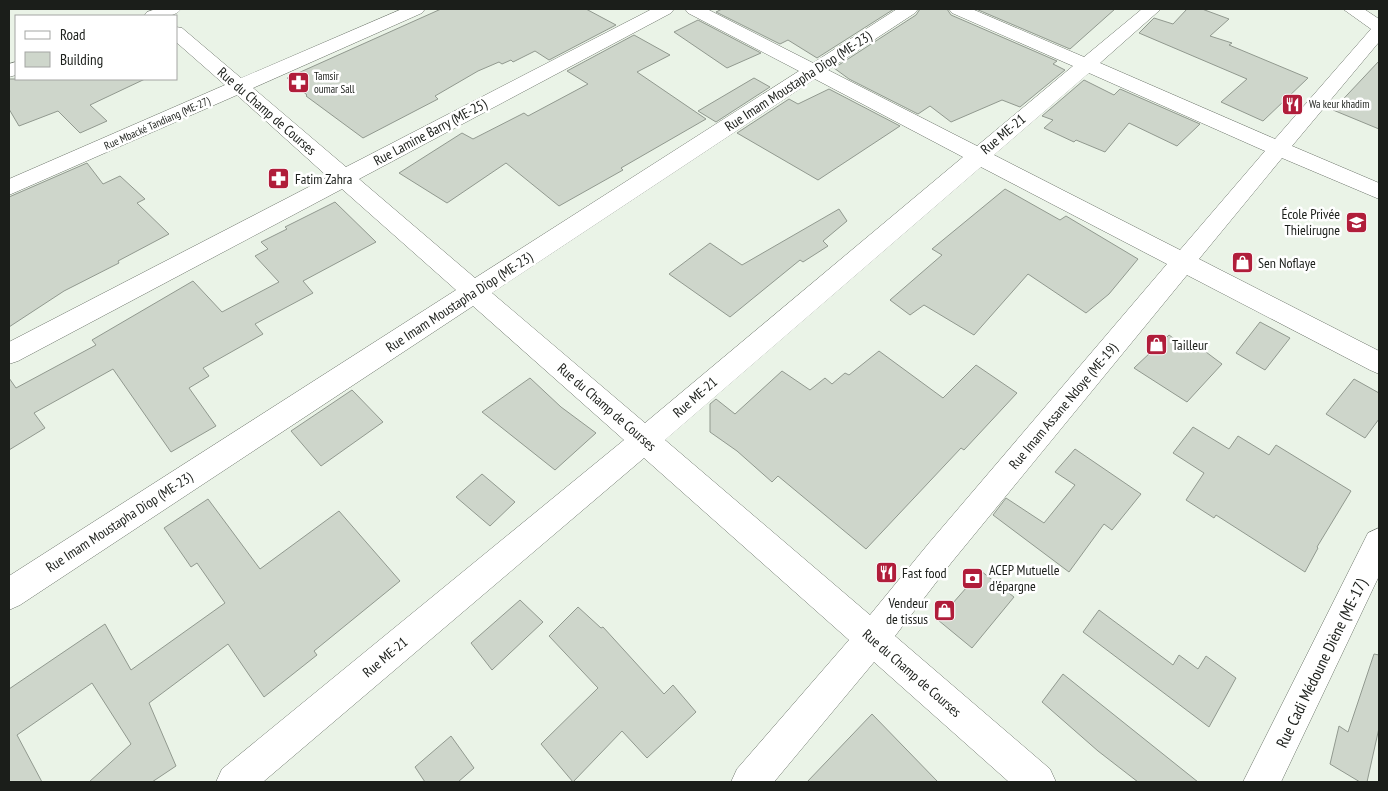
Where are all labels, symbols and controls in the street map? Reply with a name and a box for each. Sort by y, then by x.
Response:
legend [15,15,178,80]
text: Road [60,25,86,44]
street label: Rue Imam Moustapha Diop (ME-23) [721,26,875,135]
text: Building [60,50,103,69]
street label: Rue du Champ de Courses [214,63,320,159]
place label: Tamsir oumar Sall [314,69,355,96]
pharmacy icon: Tamsir oumar Sall [286,70,310,94]
restaurant icon: Wa keur khadim [1281,92,1305,116]
street label: Rue Mbacké Tandiang (ME-27) [102,93,212,153]
street label: Rue Lamine Barry (ME-25) [370,94,490,169]
place label: Wa keur khadim [1309,97,1369,111]
street label: Rue ME-21 [977,110,1029,158]
pharmacy icon: Fatim Zahra [267,167,291,191]
place label: Fatim Zahra [295,170,352,188]
place label: École Privée Thielirugne [1281,205,1340,239]
school or university icon: École Privée Thielirugne [1344,210,1368,234]
street label: Rue Imam Moustapha Diop (ME-23) [382,247,536,356]
shop icon: Sen Noflaye [1230,251,1254,275]
place label: Sen Noflaye [1258,254,1316,272]
shop icon: Tailleur [1144,333,1168,357]
place label: Tailleur [1172,336,1208,354]
street label: Rue Imam Assane Ndoye (ME-19) [1005,339,1122,473]
street label: Rue du Champ de Courses [554,359,660,455]
street label: Rue ME-21 [669,373,721,421]
street label: Rue Imam Moustapha Diop (ME-23) [42,467,196,576]
restaurant icon: Fast food [874,561,898,585]
place label: ACEP Mutuelle d'épargne [989,561,1060,595]
place label: Fast food [902,564,947,582]
bank icon: ACEP Mutuelle d'épargne [961,566,985,590]
street label: Rue Cadi Médoune Diène (ME-17) [1271,575,1371,751]
place label: Vendeur de tissus [886,594,928,628]
shop icon: Vendeur de tissus [932,599,956,623]
street label: Rue du Champ de Courses [859,625,965,721]
street label: Rue ME-21 [359,633,411,681]

